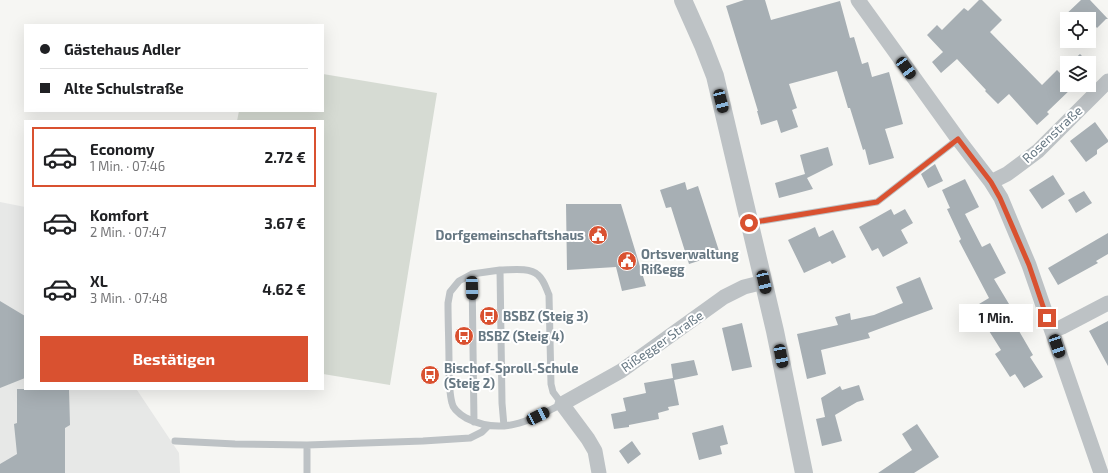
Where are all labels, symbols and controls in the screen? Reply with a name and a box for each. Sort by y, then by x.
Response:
map controls [1060,12,1096,92]
button: locate [1060,12,1096,48]
text: Gästehaus Adler [64,40,181,58]
car [894,55,918,81]
button: layers [1060,56,1096,92]
text: Alte Schulstraße [64,79,184,97]
car [712,88,730,114]
street label: Rosenstraße [1019,102,1085,166]
icon: car [42,139,78,175]
text: Economy [90,140,155,158]
text: 2.72 € [265,148,306,166]
text: 1 Min. · 07:46 [90,158,165,174]
icon: car [42,205,78,241]
text: Komfort [90,206,149,224]
text: 3.67 € [264,214,306,232]
route start [740,214,758,232]
text: 2 Min. · 07:47 [90,224,166,240]
public building icon: Dorfgemeinschaftshaus [587,224,609,246]
place label: Dorfgemeinschaftshaus [436,227,584,243]
place label: Ortsverwaltung Rißegg [641,246,739,277]
public building icon: Ortsverwaltung Rißegg [616,250,638,272]
car [755,269,773,295]
icon: car [42,271,78,307]
text: XL [90,272,108,290]
car [466,276,478,300]
text: 4.62 € [262,280,306,298]
text: 3 Min. · 07:48 [90,290,168,306]
callout: 1 Min. [959,304,1033,332]
bus stop icon: BSBZ (Steig 3) [478,305,500,327]
street label: Rißegger Straße [618,307,706,375]
place label: BSBZ (Steig 3) [503,308,589,324]
route end [1038,309,1056,327]
text: 1 Min. [979,310,1013,326]
bus stop icon: BSBZ (Steig 4) [453,325,475,347]
place label: BSBZ (Steig 4) [478,328,565,344]
car [1047,333,1067,359]
button: Bestätigen [40,336,308,382]
car [773,343,789,369]
place label: Bischof-Sproll-Schule (Steig 2) [444,360,579,391]
bus stop icon: Bischof-Sproll-Schule (Steig 2) [419,364,441,386]
car [525,405,551,427]

